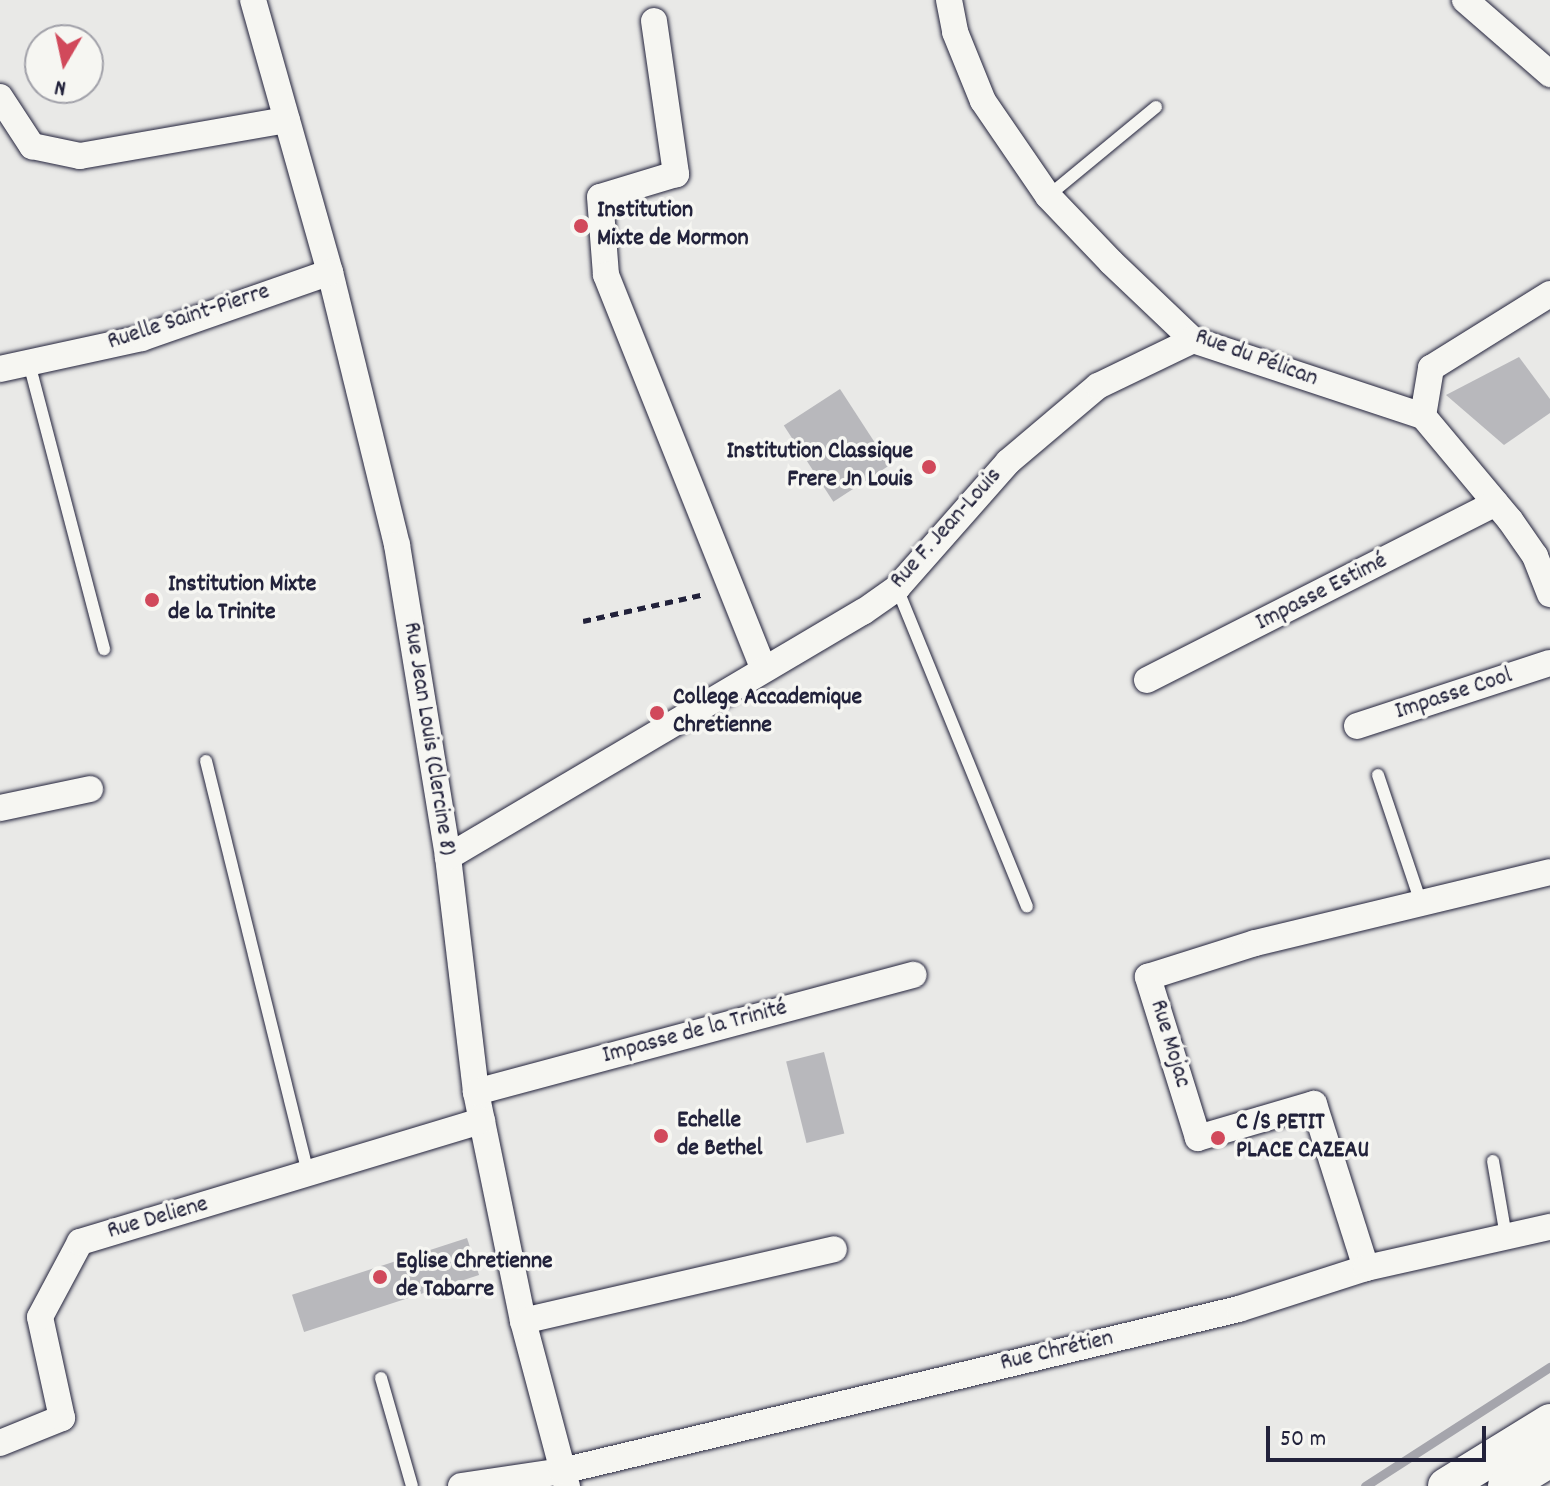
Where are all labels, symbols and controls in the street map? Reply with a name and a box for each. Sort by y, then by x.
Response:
north arrow [24,24,104,104]
text: N [53,70,68,102]
place label: Institution Mixte de Mormon [597,198,748,254]
marker: Institution Mixte de Mormon [572,217,590,235]
street label: Ruelle Saint-Pierre [104,278,274,358]
street label: Rue du Pélican [1191,323,1321,395]
place label: Institution Classique Frere Jn Louis [726,439,913,495]
marker: Institution Classique Frere Jn Louis [920,458,938,476]
street label: Rue F. Jean-Louis [885,462,1009,596]
street label: Impasse Estimé [1251,548,1393,638]
place label: Institution Mixte de la Trinite [168,572,316,628]
marker: Institution Mixte de la Trinite [143,591,161,609]
street label: Rue Jean Louis (Clercine 8) [395,620,461,858]
street label: Impasse Cool [1392,663,1516,727]
place label: College Accademique Chretienne [673,685,862,741]
marker: College Accademique Chretienne [648,704,666,722]
street label: Impasse de la Trinité [600,995,790,1071]
street label: Rue Mojac [1142,997,1196,1091]
place label: Echelle de Bethel [677,1108,762,1164]
place label: C /S PETIT PLACE CAZEAU [1236,1110,1369,1166]
marker: Echelle de Bethel [652,1127,670,1145]
marker: C /S PETIT PLACE CAZEAU [1207,1127,1229,1149]
street label: Rue Deliene [104,1191,212,1247]
place label: Eglise Chretienne de Tabarre [396,1249,553,1305]
marker: Eglise Chretienne de Tabarre [371,1268,389,1286]
street label: Rue Chrétien [998,1325,1116,1379]
scale bar [1270,1410,1490,1460]
text: 50 m [1280,1423,1326,1457]

